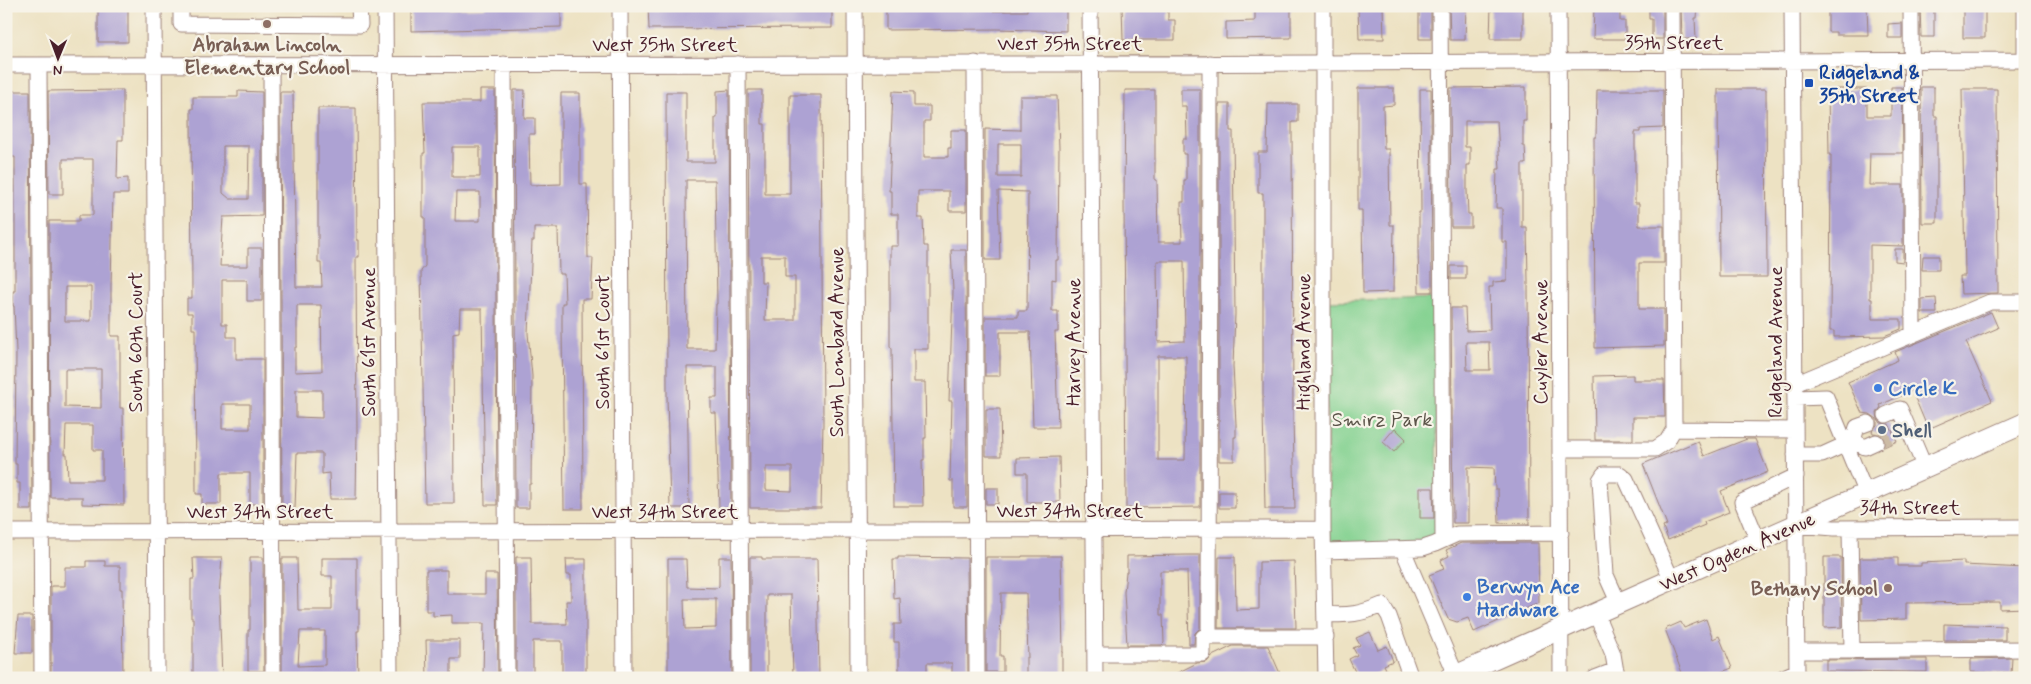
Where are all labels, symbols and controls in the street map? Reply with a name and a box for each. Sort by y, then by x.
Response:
marker: Abraham Lincoln Elementary School [261,18,273,30]
street label: 35th Street [1624,30,1724,57]
street label: West 35th Street [997,31,1143,58]
north arrow [32,32,82,82]
place label: Abraham Lincoln Elementary School [184,32,350,82]
street label: West 35th Street [592,32,738,59]
place label: Ridgeland & 35th Street [1819,60,1920,110]
text: N [53,61,63,79]
marker: Ridgeland & 35th Street [1803,77,1815,89]
street label: South Lombard Avenue [824,247,851,437]
street label: Ridgeland Avenue [1763,266,1791,418]
street label: South 61st Avenue [356,267,383,417]
street label: South 60th Court [123,272,150,412]
street label: Highland Avenue [1291,273,1320,411]
street label: South 61st Court [590,275,617,409]
street label: Harvey Avenue [1061,278,1088,406]
street label: Cuyler Avenue [1528,279,1555,405]
place label: Circle K [1888,376,1957,403]
marker: Circle K [1872,382,1884,394]
park label: Smirz Park [1332,407,1432,434]
place label: Shell [1892,418,1932,445]
marker: Shell [1876,424,1888,436]
street label: 34th Street [1860,495,1961,522]
street label: West 34th Street [996,498,1144,525]
street label: West 34th Street [186,499,334,526]
street label: West 34th Street [591,499,739,526]
street label: West Ogden Avenue [1655,506,1820,599]
place label: Berwyn Ace Hardware [1477,574,1580,624]
place label: Bethany School [1751,576,1878,603]
marker: Bethany School [1882,582,1894,594]
marker: Berwyn Ace Hardware [1461,591,1473,603]

